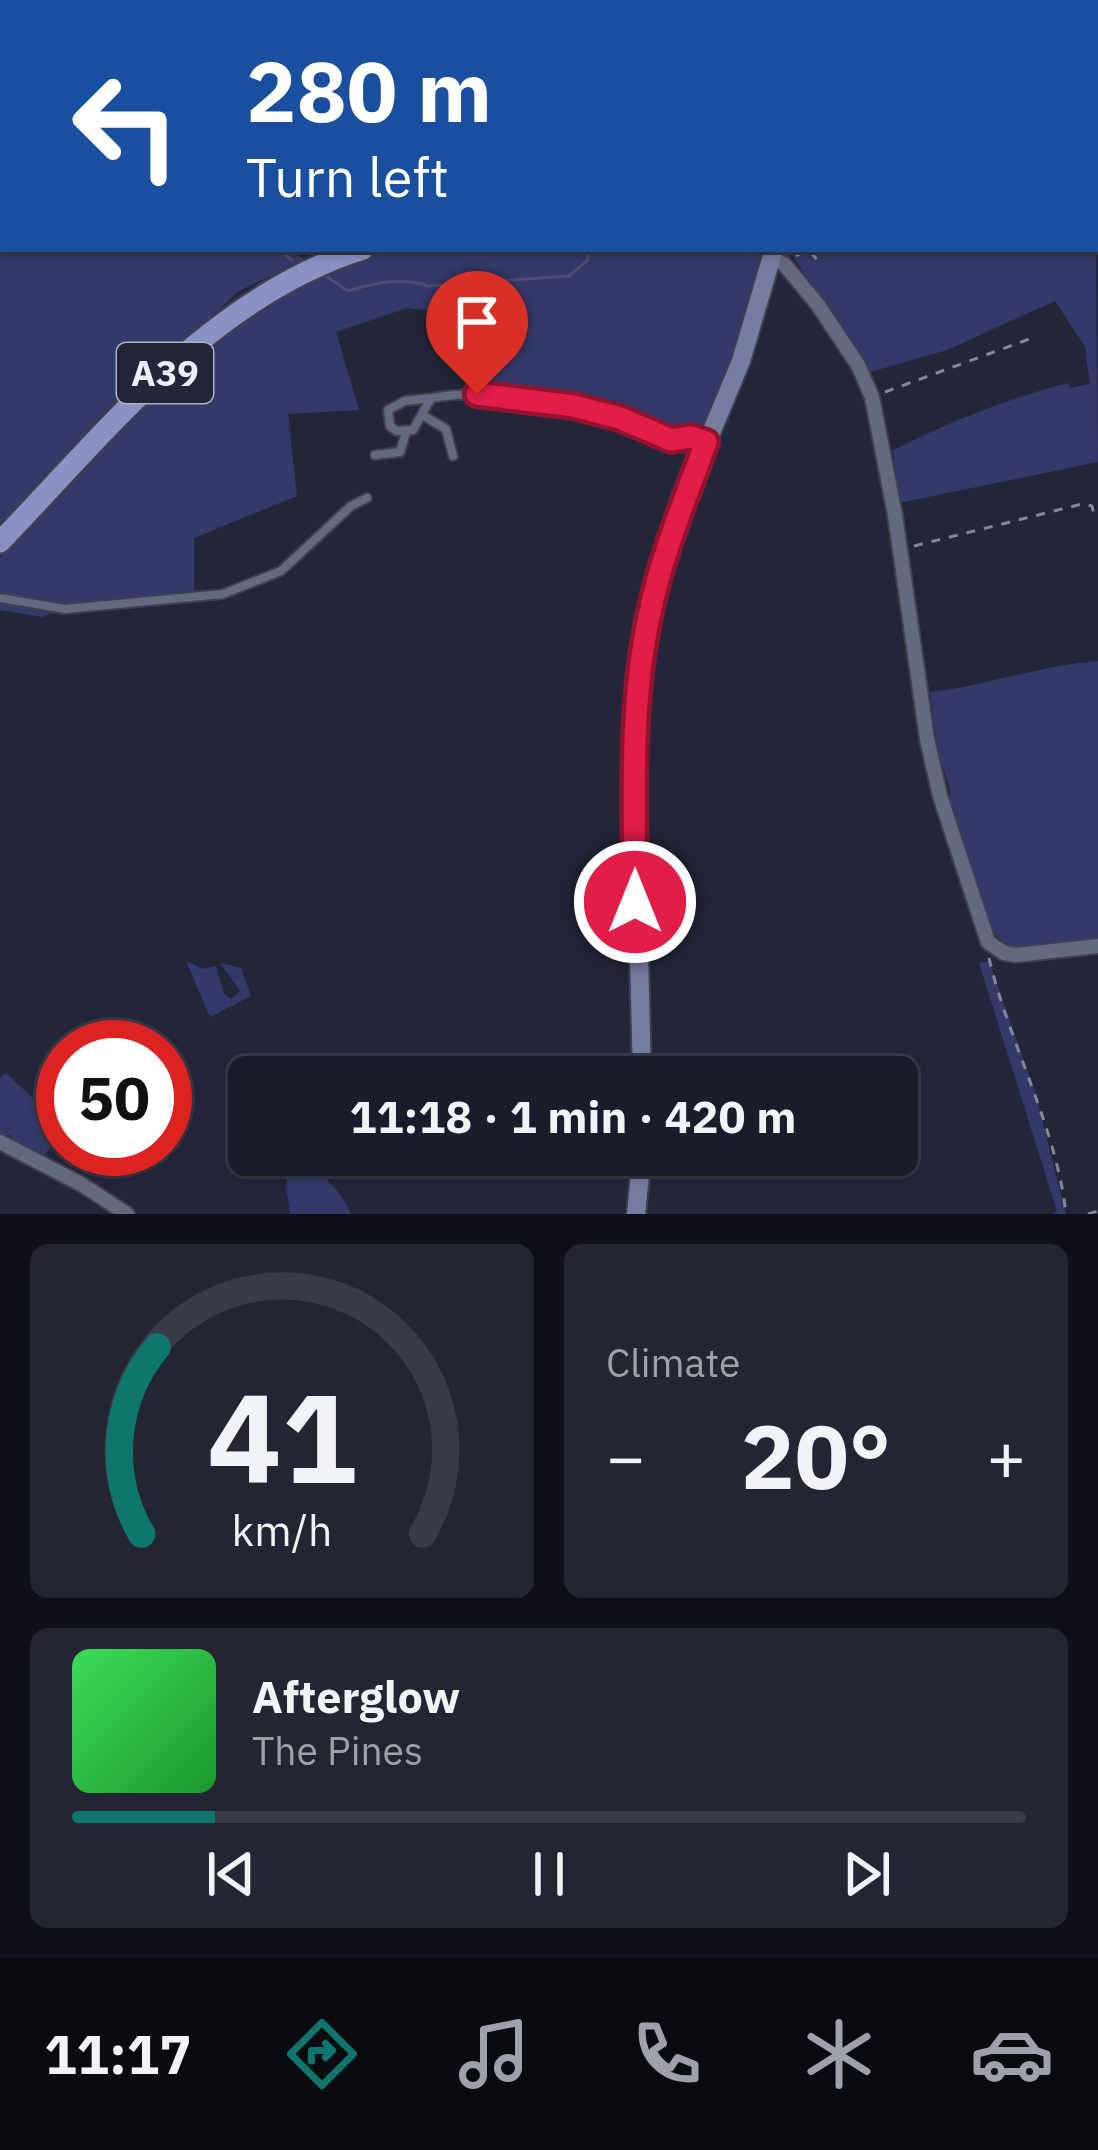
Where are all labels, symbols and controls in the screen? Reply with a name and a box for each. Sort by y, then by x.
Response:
text: 280 m [246,36,492,145]
icon: left [48,48,204,204]
text: Turn left [246,142,449,212]
pin [426,271,528,394]
icon: arrive [444,289,510,355]
road number: A39 [117,343,213,403]
position arrow [572,839,698,965]
speed limit sign: 50 [36,1020,192,1176]
text: 11:18 · 1 min · 420 m [350,1087,796,1145]
text: Climate [606,1337,740,1388]
text: 41 [207,1355,357,1517]
text: 20° [741,1397,891,1514]
text: − [606,1413,646,1499]
text: + [986,1413,1026,1499]
text: km/h [232,1502,332,1558]
text: Afterglow [252,1667,460,1725]
text: The Pines [252,1725,423,1776]
icon: previous [198,1841,264,1907]
icon: pause [516,1841,582,1907]
icon: next [834,1841,900,1907]
icon: directions [280,2012,364,2096]
icon: music [452,2012,536,2096]
icon: phone [625,2012,709,2096]
icon: climate [797,2012,881,2096]
icon: car [970,2012,1054,2096]
text: 11:17 [44,2019,192,2089]

